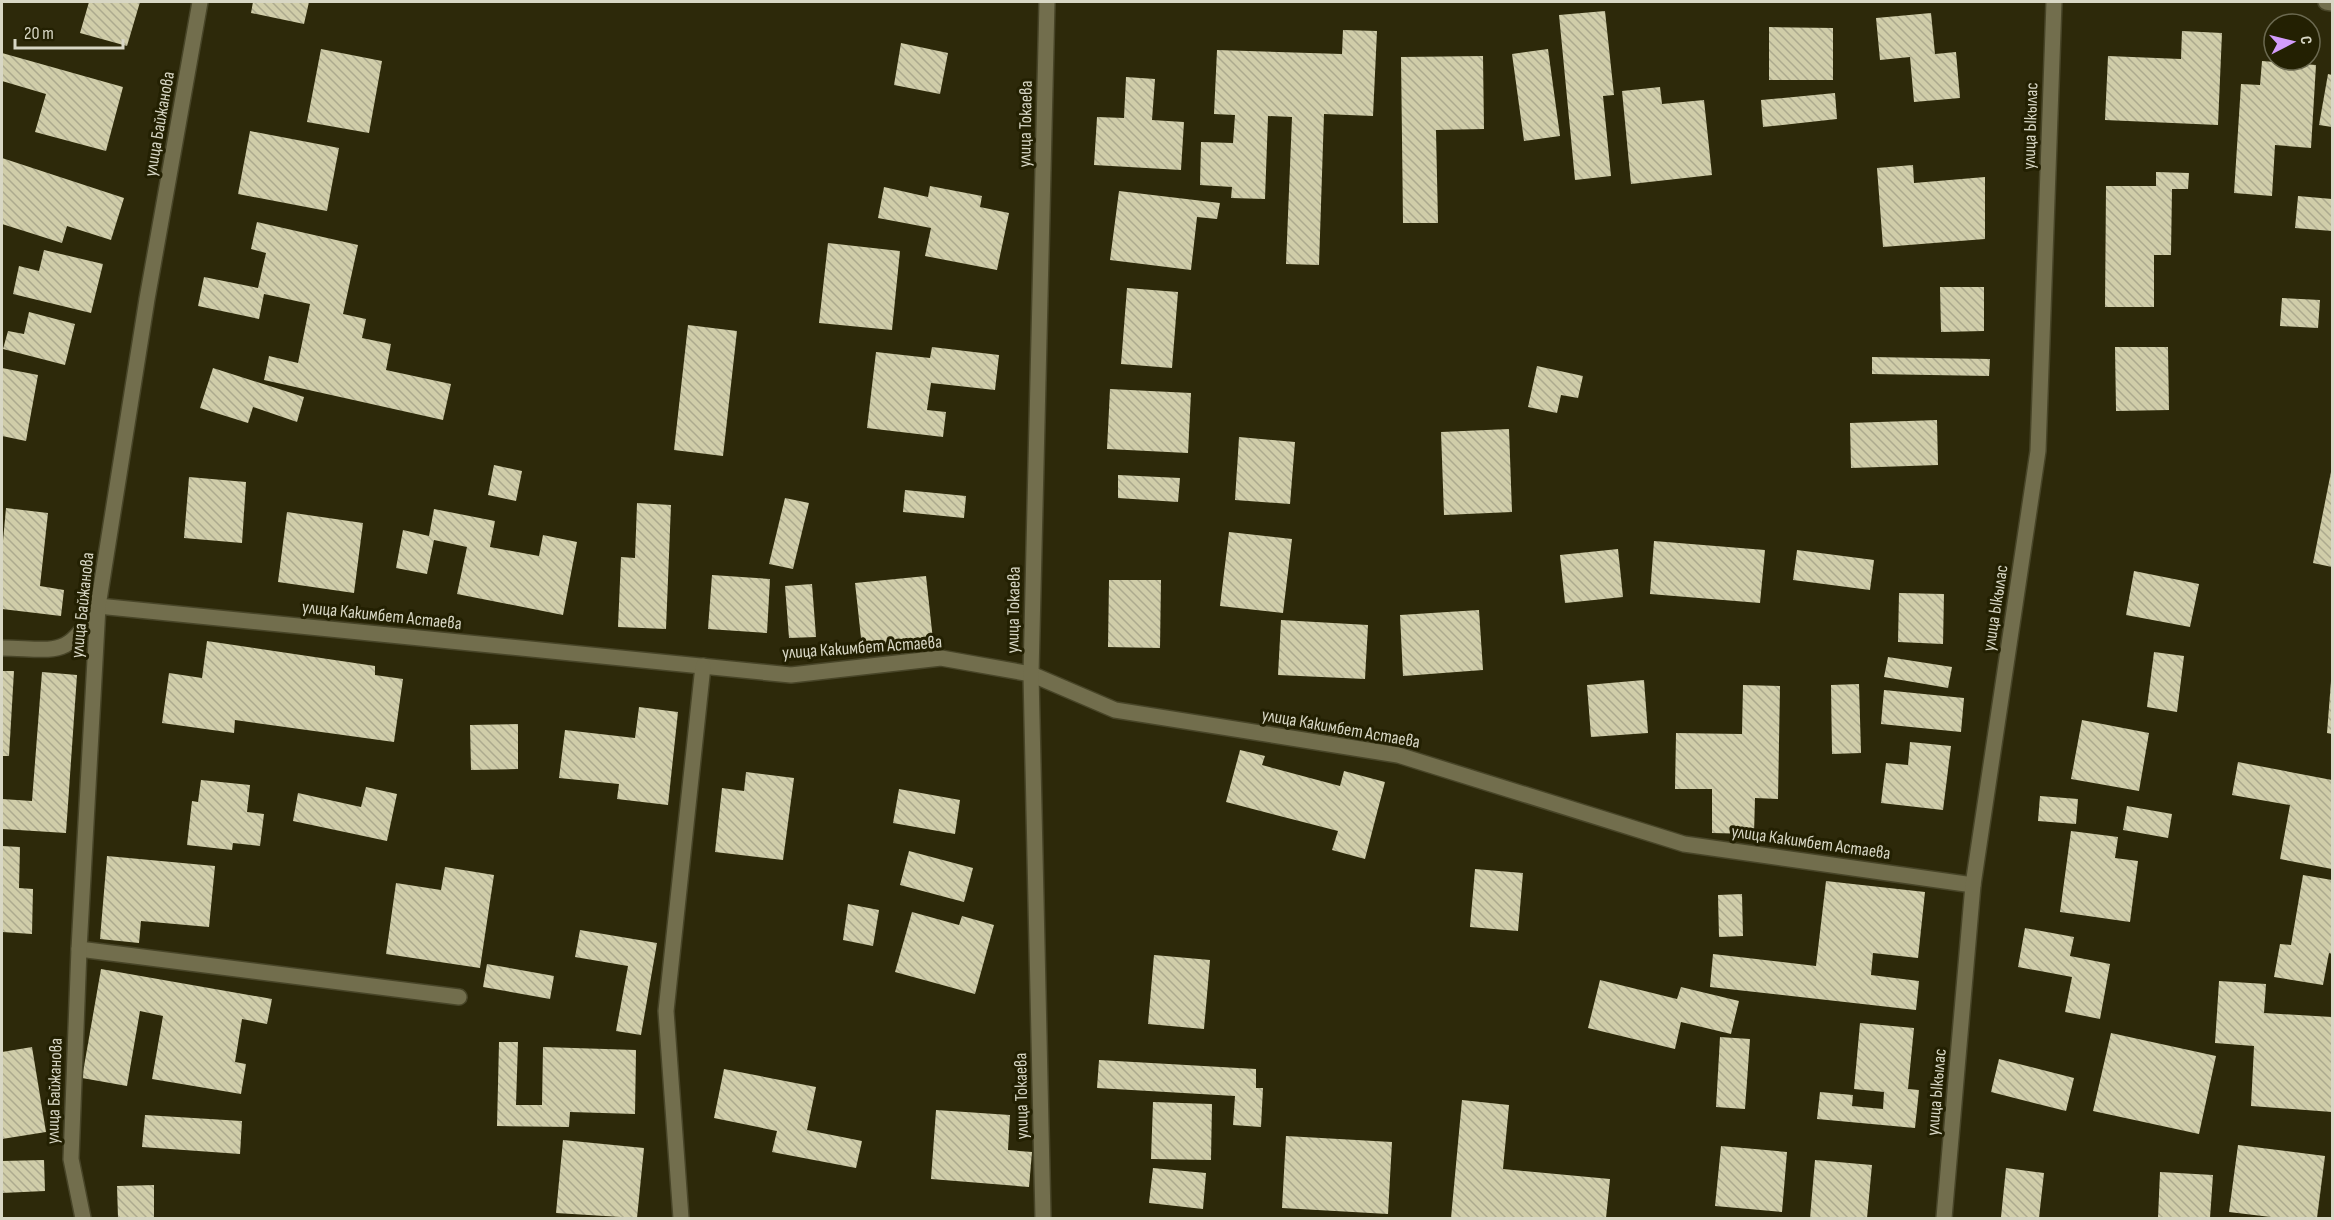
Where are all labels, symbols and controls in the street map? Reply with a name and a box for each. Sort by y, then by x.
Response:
scale bar [15,12,123,50]
north arrow [2262,12,2322,72]
text: 20 m [24,23,54,44]
text: С [2295,35,2315,46]
street label: улица Байжанова [140,70,179,178]
street label: улица Токаева [1014,80,1037,168]
street label: улица Ыкылас [2018,82,2043,170]
street label: улица Байжанова [67,551,98,659]
street label: улица Ыкылас [1978,563,2013,653]
street label: улица Токаева [1002,566,1025,654]
street label: улица Какимбет Астаева [301,597,463,634]
street label: улица Какимбет Астаева [781,631,943,664]
street label: улица Какимбет Астаева [1260,704,1422,753]
street label: улица Какимбет Астаева [1730,821,1892,864]
street label: улица Байжанова [42,1037,67,1144]
street label: улица Ыкылас [1922,1048,1951,1136]
street label: улица Токаева [1010,1052,1033,1140]

